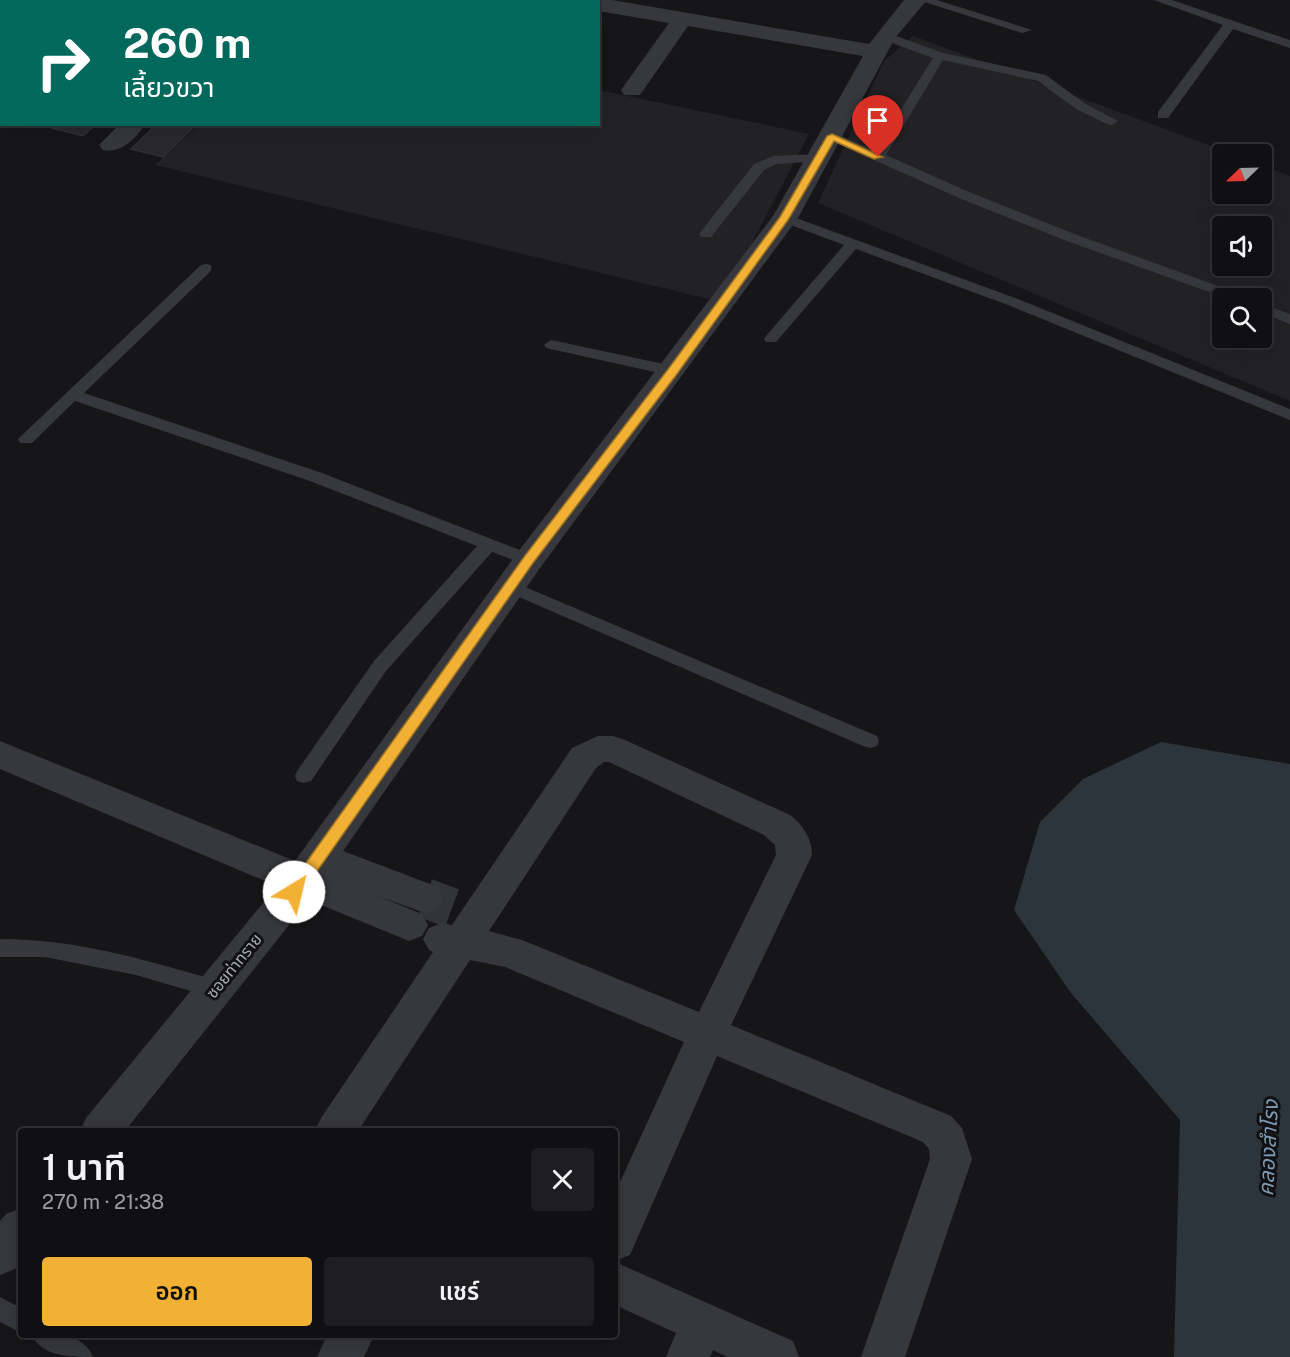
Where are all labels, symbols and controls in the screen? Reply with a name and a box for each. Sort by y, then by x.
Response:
text: 260 m [123,18,251,67]
icon: right [24,24,102,102]
text: เลี้ยวขวา [123,71,214,103]
pin [852,95,903,157]
icon: arrive [861,104,894,137]
north arrow [1212,144,1272,204]
map controls [1212,144,1272,348]
button: sound [1212,216,1272,276]
button: search [1212,288,1272,348]
position arrow [262,860,326,924]
street label: ซอยท่าทราย [202,930,266,1002]
water label: คลองสำโรง [1253,1097,1283,1197]
text: 1 นาที [42,1146,126,1188]
button: close [531,1148,594,1211]
text: 270 m · 21:38 [42,1190,164,1214]
button: ออก [42,1257,312,1326]
button: แชร์ [324,1257,594,1326]

